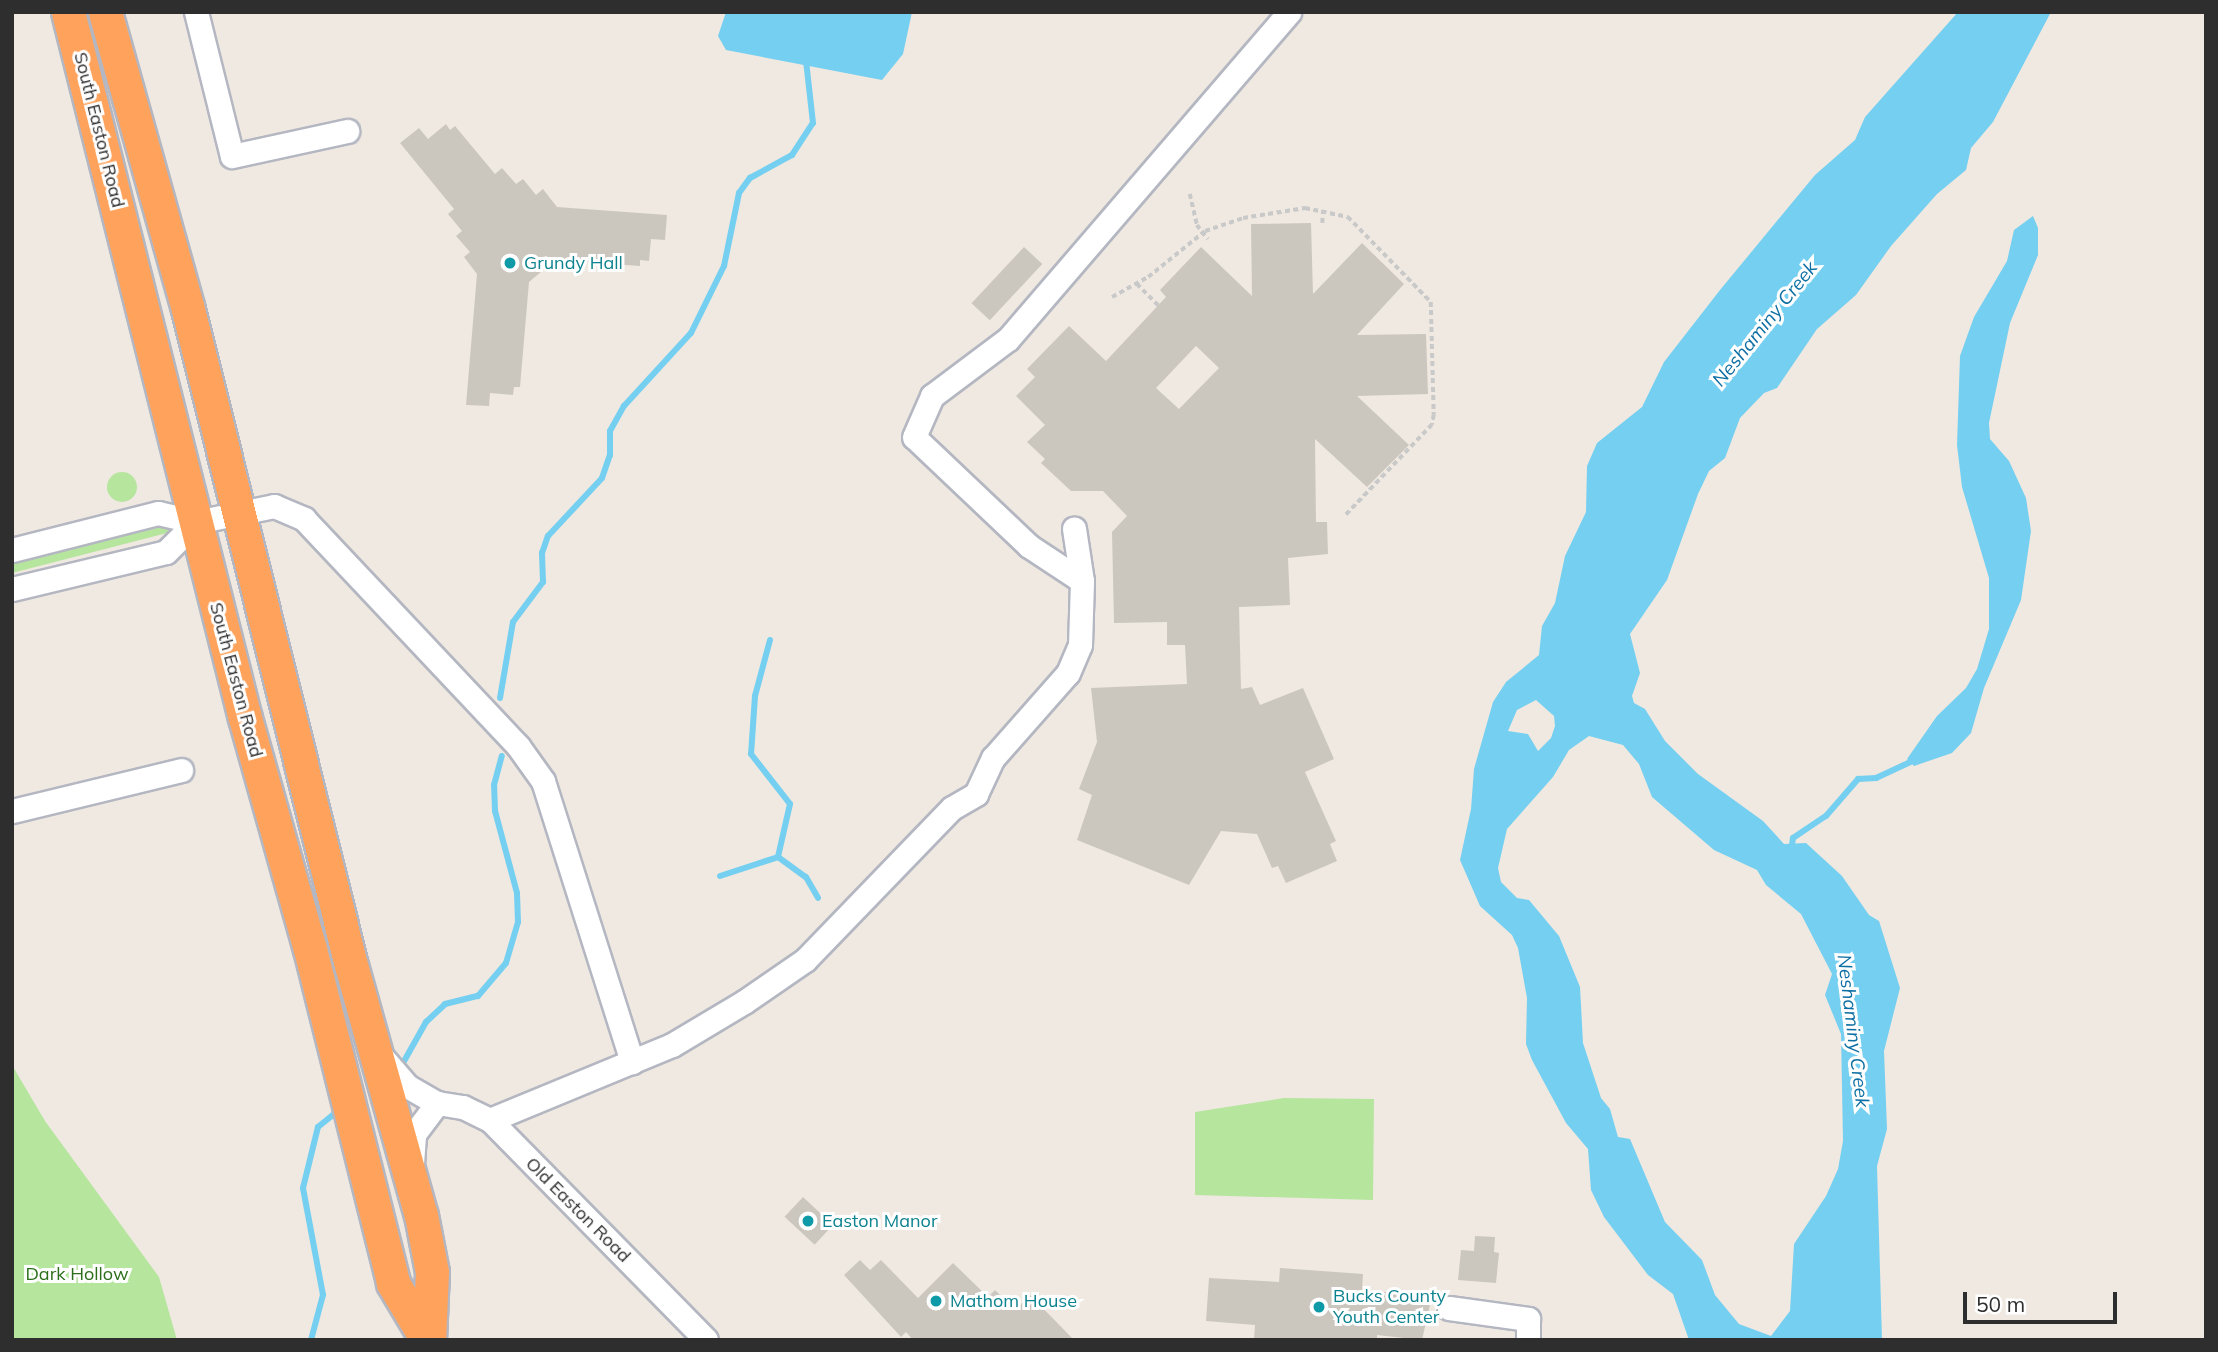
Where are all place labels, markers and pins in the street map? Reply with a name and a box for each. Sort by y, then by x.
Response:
place label: Grundy Hall [524,252,623,274]
marker: Grundy Hall [502,255,518,271]
place label: Easton Manor [822,1210,937,1232]
marker: Easton Manor [800,1213,816,1229]
place label: Bucks County Youth Center [1333,1286,1446,1328]
place label: Mathom House [950,1290,1077,1312]
marker: Mathom House [928,1293,944,1309]
marker: Bucks County Youth Center [1311,1299,1327,1315]

